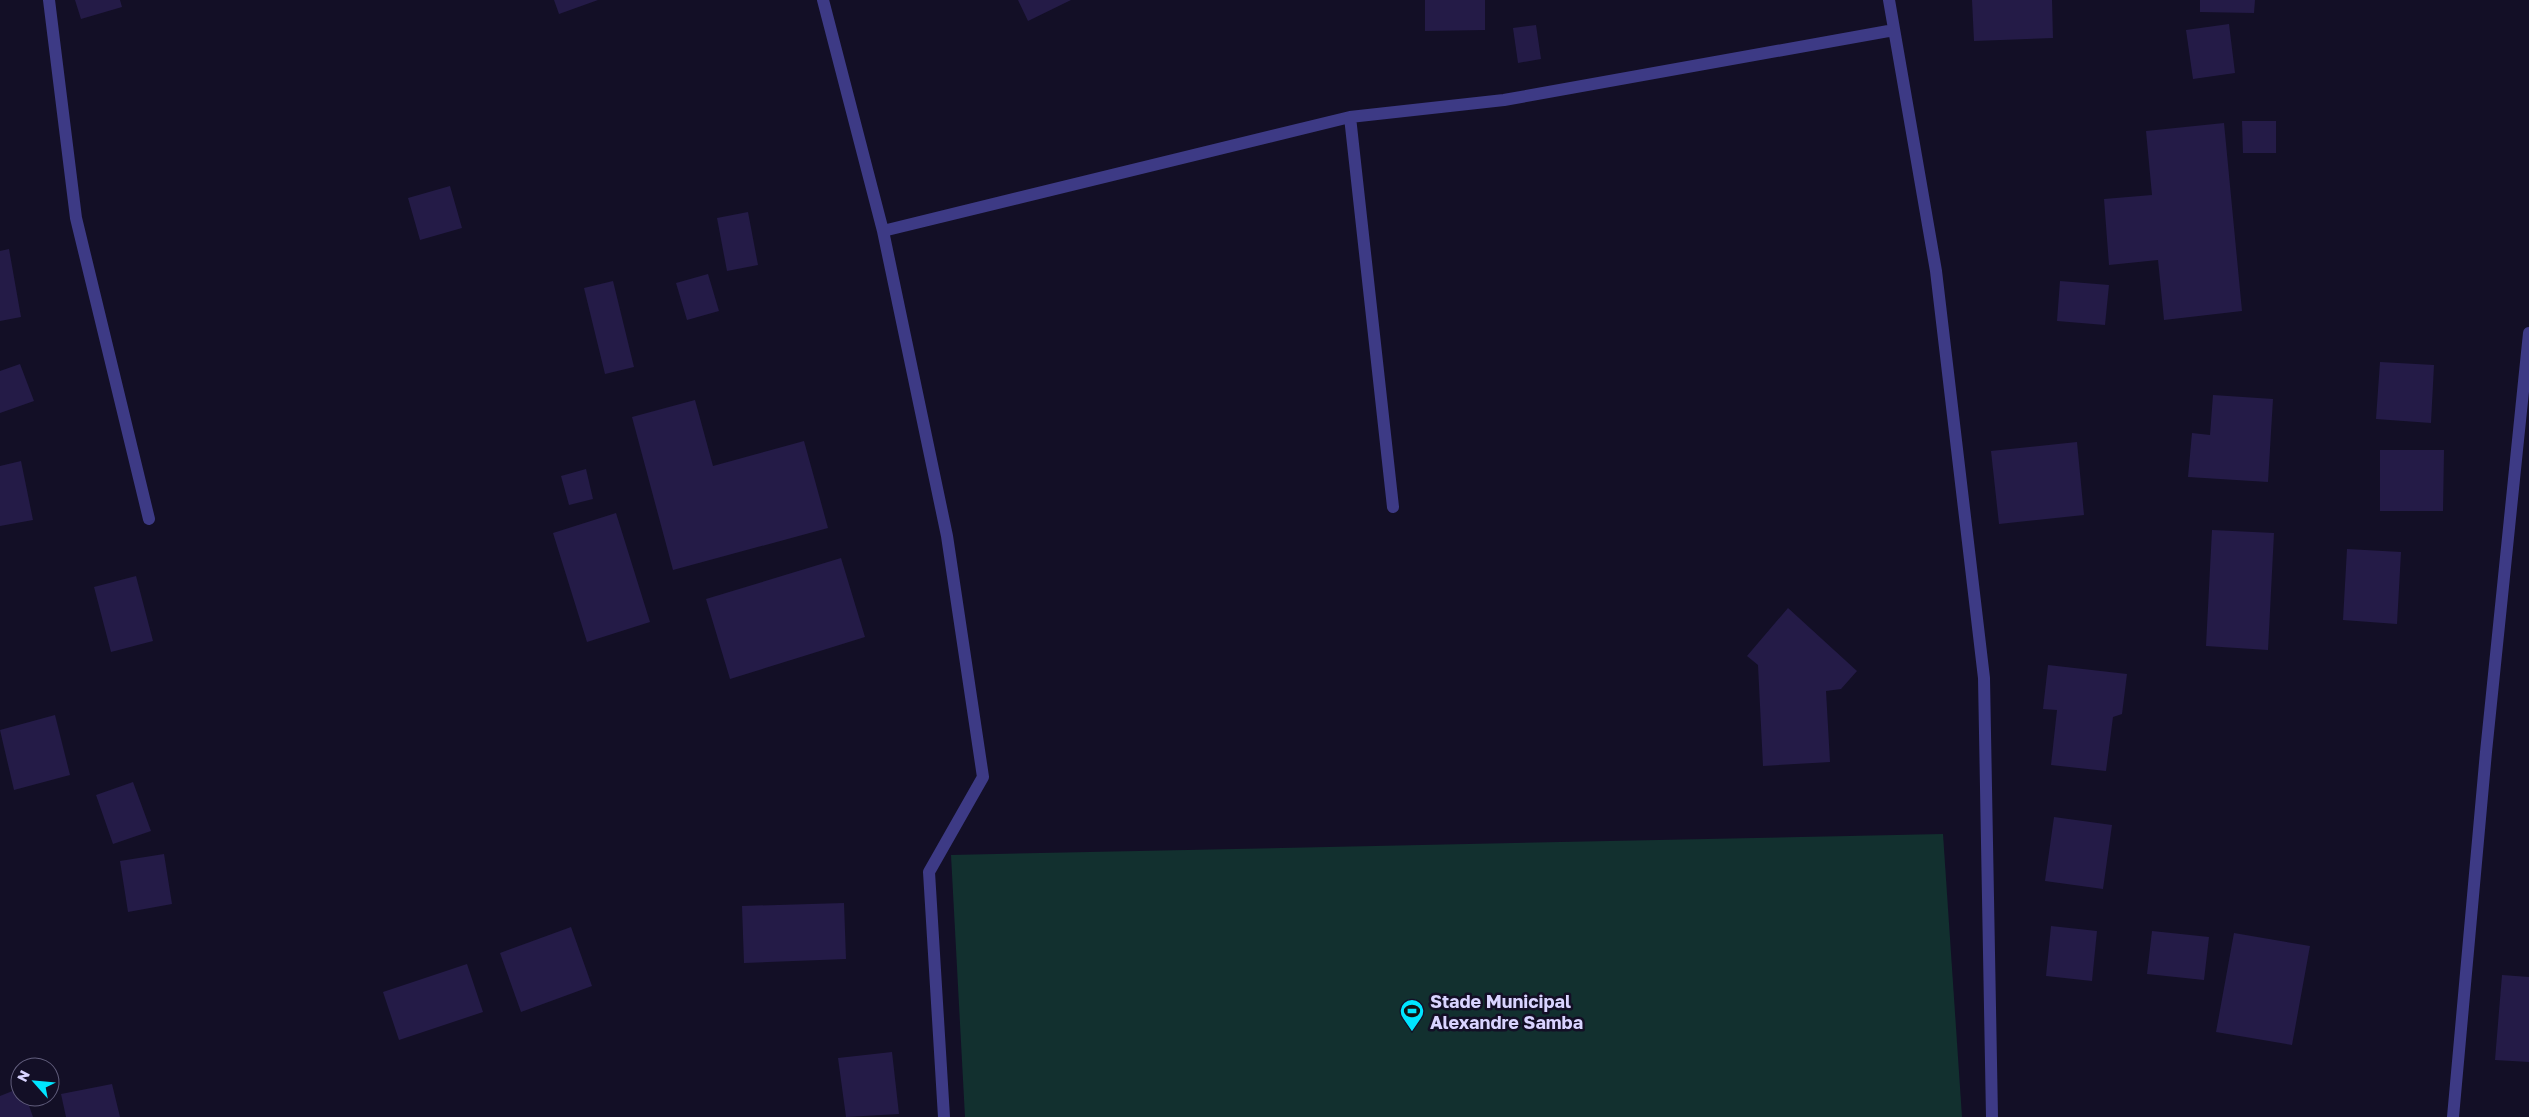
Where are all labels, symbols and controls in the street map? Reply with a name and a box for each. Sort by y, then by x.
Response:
place label: Stade Municipal Alexandre Samba [1430,990,1583,1033]
sports icon: Stade Municipal Alexandre Samba [1399,998,1425,1032]
north arrow [10,1057,60,1107]
text: N [13,1067,33,1084]

